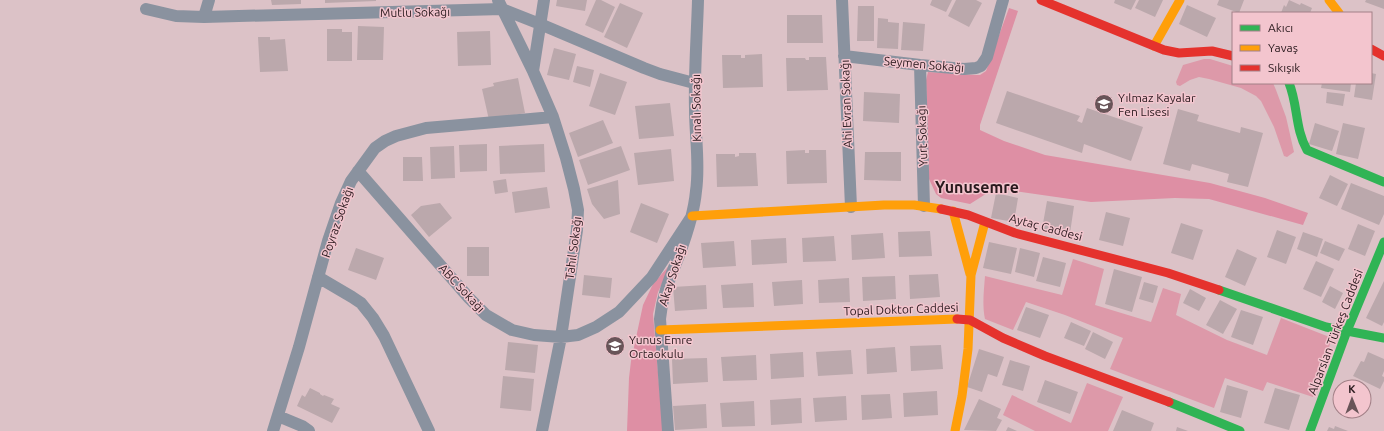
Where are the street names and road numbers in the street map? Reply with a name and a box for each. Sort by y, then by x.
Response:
street label: Mutlu Sokağı [380,5,450,19]
street label: Seymen Sokağı [883,54,965,74]
street label: Ahi Evran Sokağı [838,60,854,148]
street label: Kınalı Sokağı [689,74,703,142]
street label: Yurt Sokağı [914,105,930,167]
street label: Poyraz Sokağı [319,185,355,259]
street label: Aytaç Caddesi [1008,211,1084,243]
street label: Tahıl Sokağı [563,216,583,280]
street label: Akay Sokağı [656,243,688,307]
street label: ABC Sokağı [436,261,488,315]
street label: Alparslan Türkeş Caddesi [1305,267,1365,397]
street label: Topal Doktor Caddesi [843,300,959,318]

